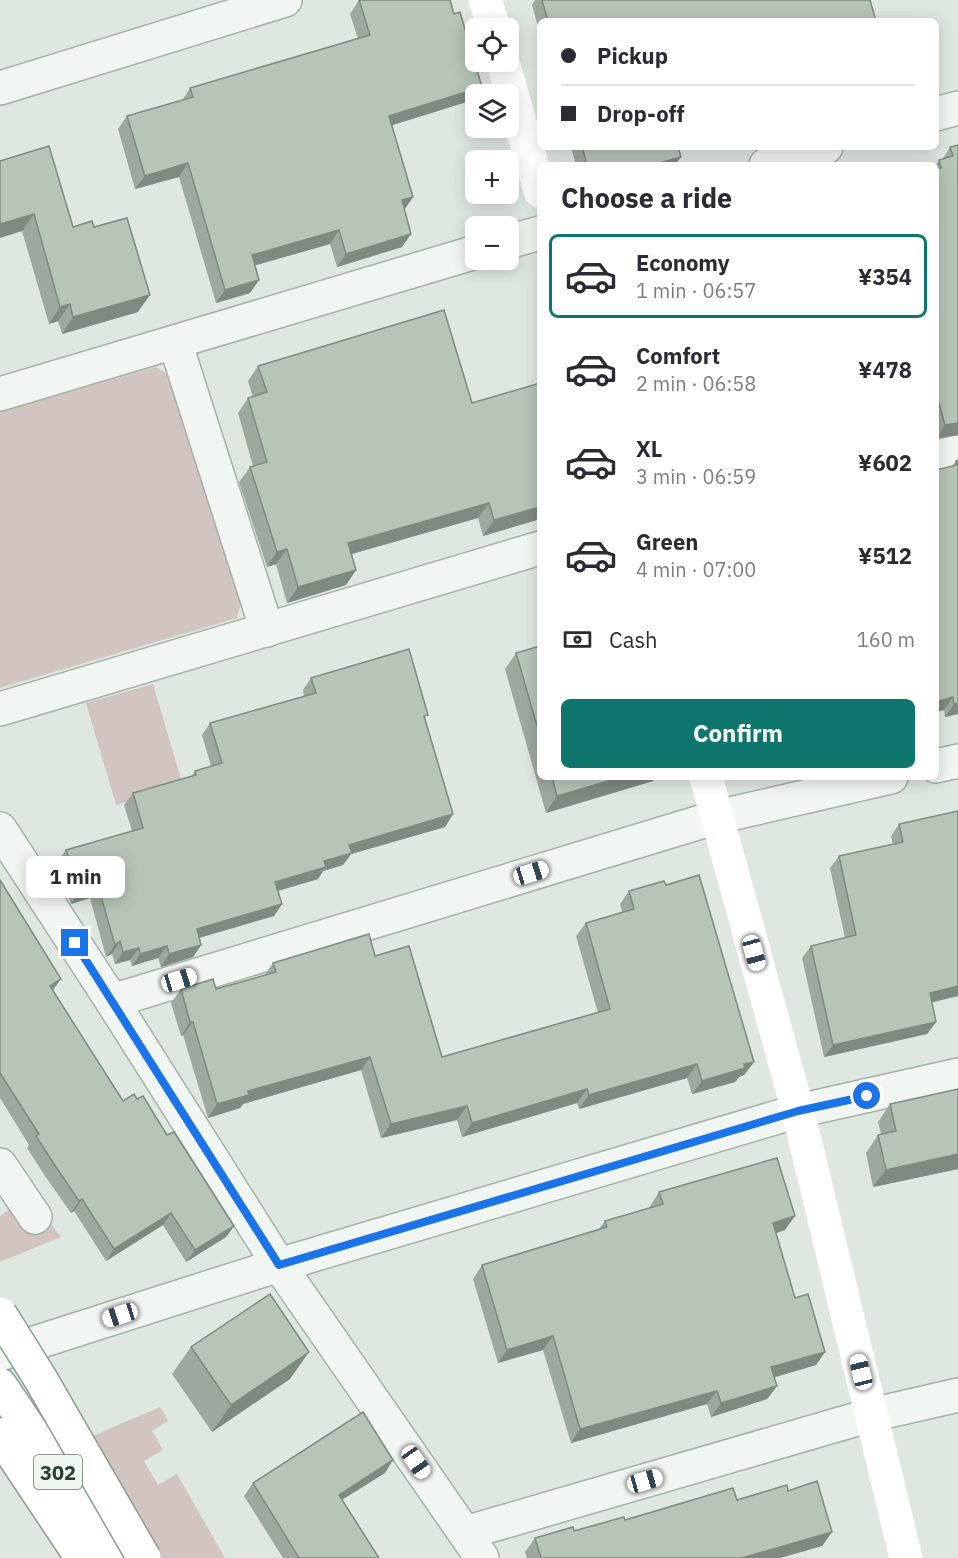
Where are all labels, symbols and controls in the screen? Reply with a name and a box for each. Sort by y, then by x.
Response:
map controls [465,18,519,270]
button: locate [465,18,519,72]
text: Pickup [597,41,668,70]
button: layers [465,84,519,138]
text: Drop-off [597,99,684,128]
button: + [465,150,519,204]
text: Choose a ride [561,180,732,215]
button: − [465,216,519,270]
text: Economy [636,248,730,277]
icon: car [564,249,618,303]
text: ¥354 [858,262,912,291]
text: 1 min · 06:57 [636,277,756,304]
text: Comfort [636,341,720,370]
icon: car [564,342,618,396]
text: ¥478 [858,355,912,384]
text: 2 min · 06:58 [636,370,756,397]
text: XL [636,434,662,463]
icon: car [564,435,618,489]
text: ¥602 [858,448,912,477]
text: 3 min · 06:59 [636,463,756,490]
text: Green [636,527,698,556]
icon: car [564,528,618,582]
text: ¥512 [858,541,912,570]
text: 4 min · 07:00 [636,556,756,583]
icon: cash [561,623,594,656]
text: Cash [609,625,658,654]
text: 160 m [857,626,915,653]
button: Confirm [561,699,915,768]
callout: 1 min [26,856,124,898]
car [511,859,551,887]
text: 1 min [49,863,102,890]
route end [61,929,88,956]
car [741,933,767,973]
car [159,966,199,994]
route start [853,1082,880,1109]
car [100,1301,140,1329]
car [848,1352,874,1392]
car [398,1442,434,1482]
road number: 302 [34,1455,82,1489]
car [625,1467,665,1495]

